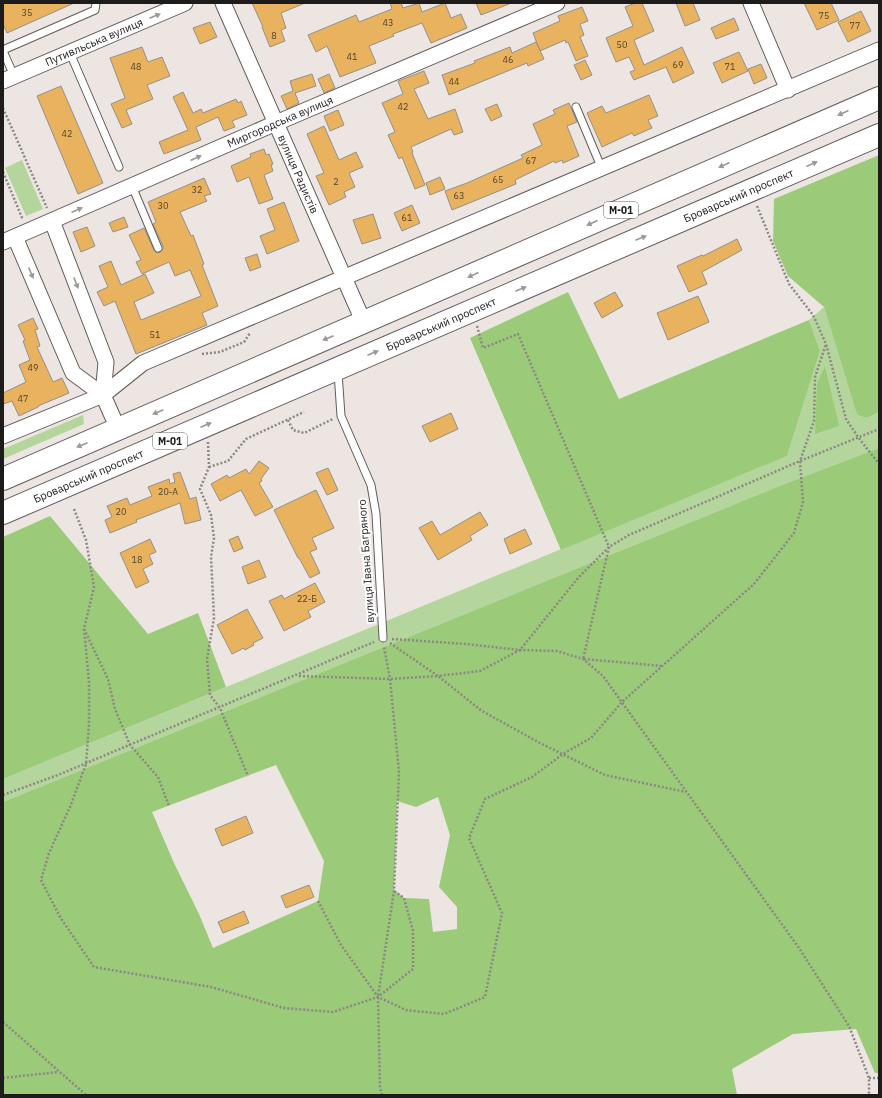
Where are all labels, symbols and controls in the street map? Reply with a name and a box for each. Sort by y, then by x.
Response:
house number: 35 [22,7,32,18]
house number: 75 [819,10,829,21]
one-way arrow [149,13,160,19]
street label: Путивльська вулиця [43,15,145,69]
house number: 43 [383,17,393,28]
house number: 77 [850,20,860,31]
house number: 8 [271,30,277,41]
house number: 50 [617,39,627,50]
house number: 41 [347,51,357,62]
house number: 46 [503,54,513,65]
house number: 69 [673,59,683,70]
house number: 48 [131,61,141,72]
house number: 71 [725,61,735,72]
house number: 44 [449,76,459,87]
street label: Миргородська вулиця [225,93,335,151]
house number: 42 [398,101,408,112]
one-way arrow [837,111,849,117]
house number: 42 [62,128,72,139]
street label: вулиця Радистів [275,133,322,216]
one-way arrow [191,155,202,161]
house number: 67 [526,155,536,166]
one-way arrow [806,161,817,167]
one-way arrow [718,163,730,169]
street label: Броварський проспект [681,166,796,226]
house number: 65 [493,174,503,185]
house number: 2 [333,176,339,187]
house number: 32 [192,184,202,195]
house number: 63 [454,190,464,201]
house number: 30 [158,200,168,211]
road number: М-01 [604,202,638,218]
one-way arrow [72,207,83,213]
house number: 61 [402,212,412,223]
one-way arrow [587,220,598,226]
one-way arrow [635,235,646,241]
one-way arrow [28,267,34,279]
one-way arrow [467,272,479,278]
one-way arrow [73,278,79,290]
one-way arrow [516,286,528,292]
street label: Броварський проспект [384,294,498,354]
house number: 51 [150,329,160,340]
one-way arrow [323,335,334,341]
one-way arrow [368,350,379,356]
house number: 49 [28,362,38,373]
house number: 47 [18,393,28,404]
one-way arrow [152,409,163,415]
one-way arrow [200,422,211,428]
road number: М-01 [153,433,187,449]
one-way arrow [76,442,88,448]
street label: Броварський проспект [31,446,146,506]
house number: 20-А [158,486,178,497]
street label: вулиця Івана Багряного [355,499,377,623]
house number: 20 [116,506,126,517]
house number: 18 [132,554,142,565]
house number: 22-Б [297,593,317,604]

